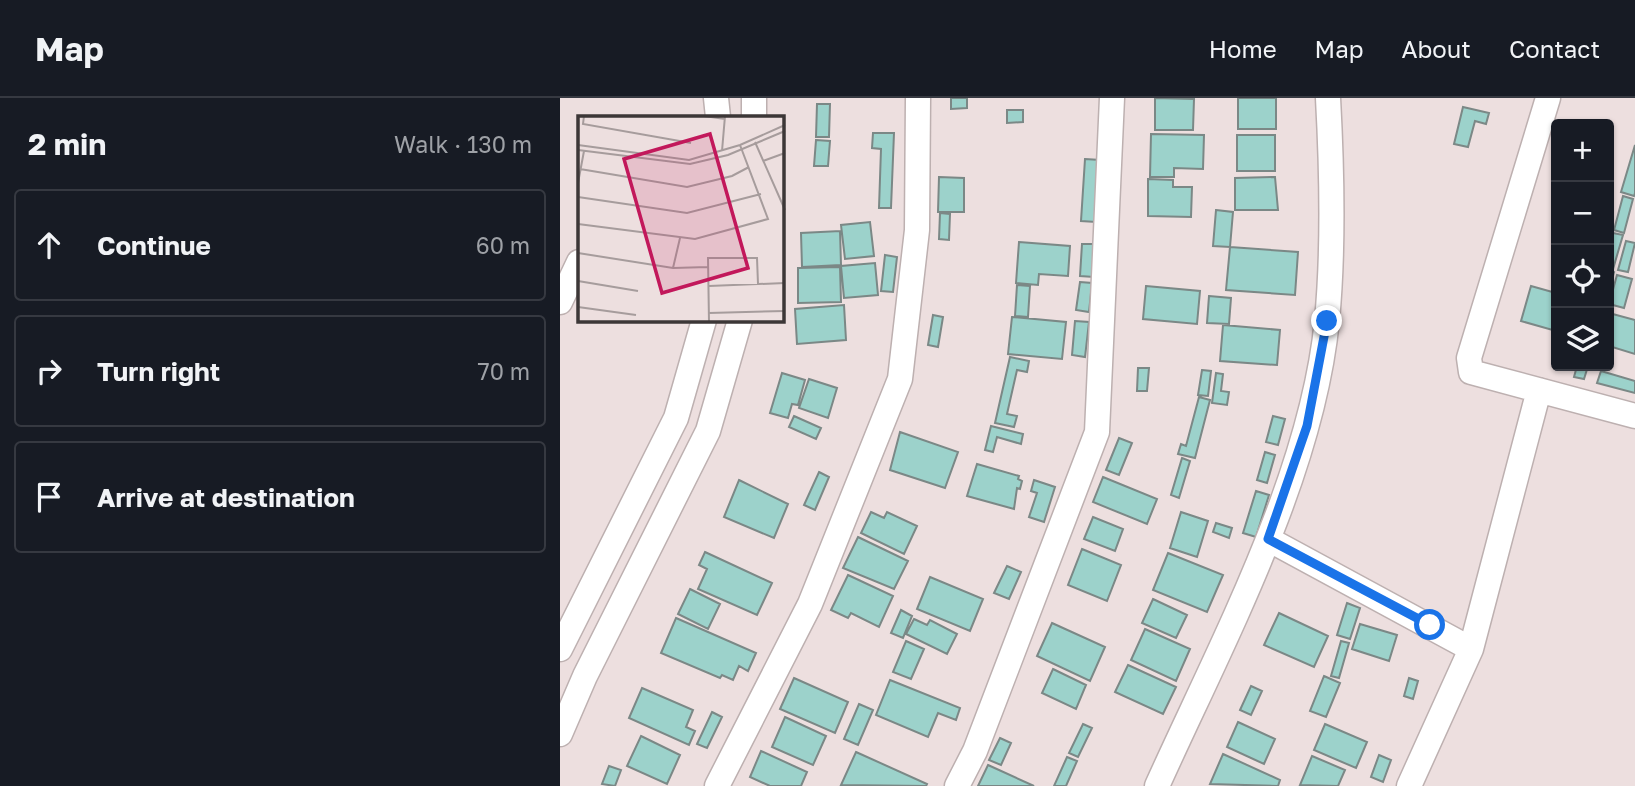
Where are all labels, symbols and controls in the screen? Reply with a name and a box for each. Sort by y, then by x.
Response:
text: Map [35,29,104,68]
text: Home [1209,34,1277,63]
text: Map [1315,34,1364,63]
text: About [1402,34,1471,63]
text: Contact [1509,34,1600,63]
inset map [578,116,784,322]
map controls [1551,119,1614,371]
button: + [1551,119,1614,182]
text: 2 min [28,126,106,162]
text: Walk · 130 m [394,130,532,158]
button: − [1551,182,1614,245]
icon: ahead [30,226,68,264]
text: Continue [97,230,211,261]
text: 60 m [476,231,530,259]
button: locate [1551,245,1614,308]
route end [1311,305,1342,336]
button: layers [1551,308,1614,371]
icon: right [30,352,68,390]
text: Turn right [97,356,220,387]
text: 70 m [477,357,530,385]
icon: arrive [30,478,68,516]
text: Arrive at destination [97,482,355,513]
route start [1414,609,1445,640]

